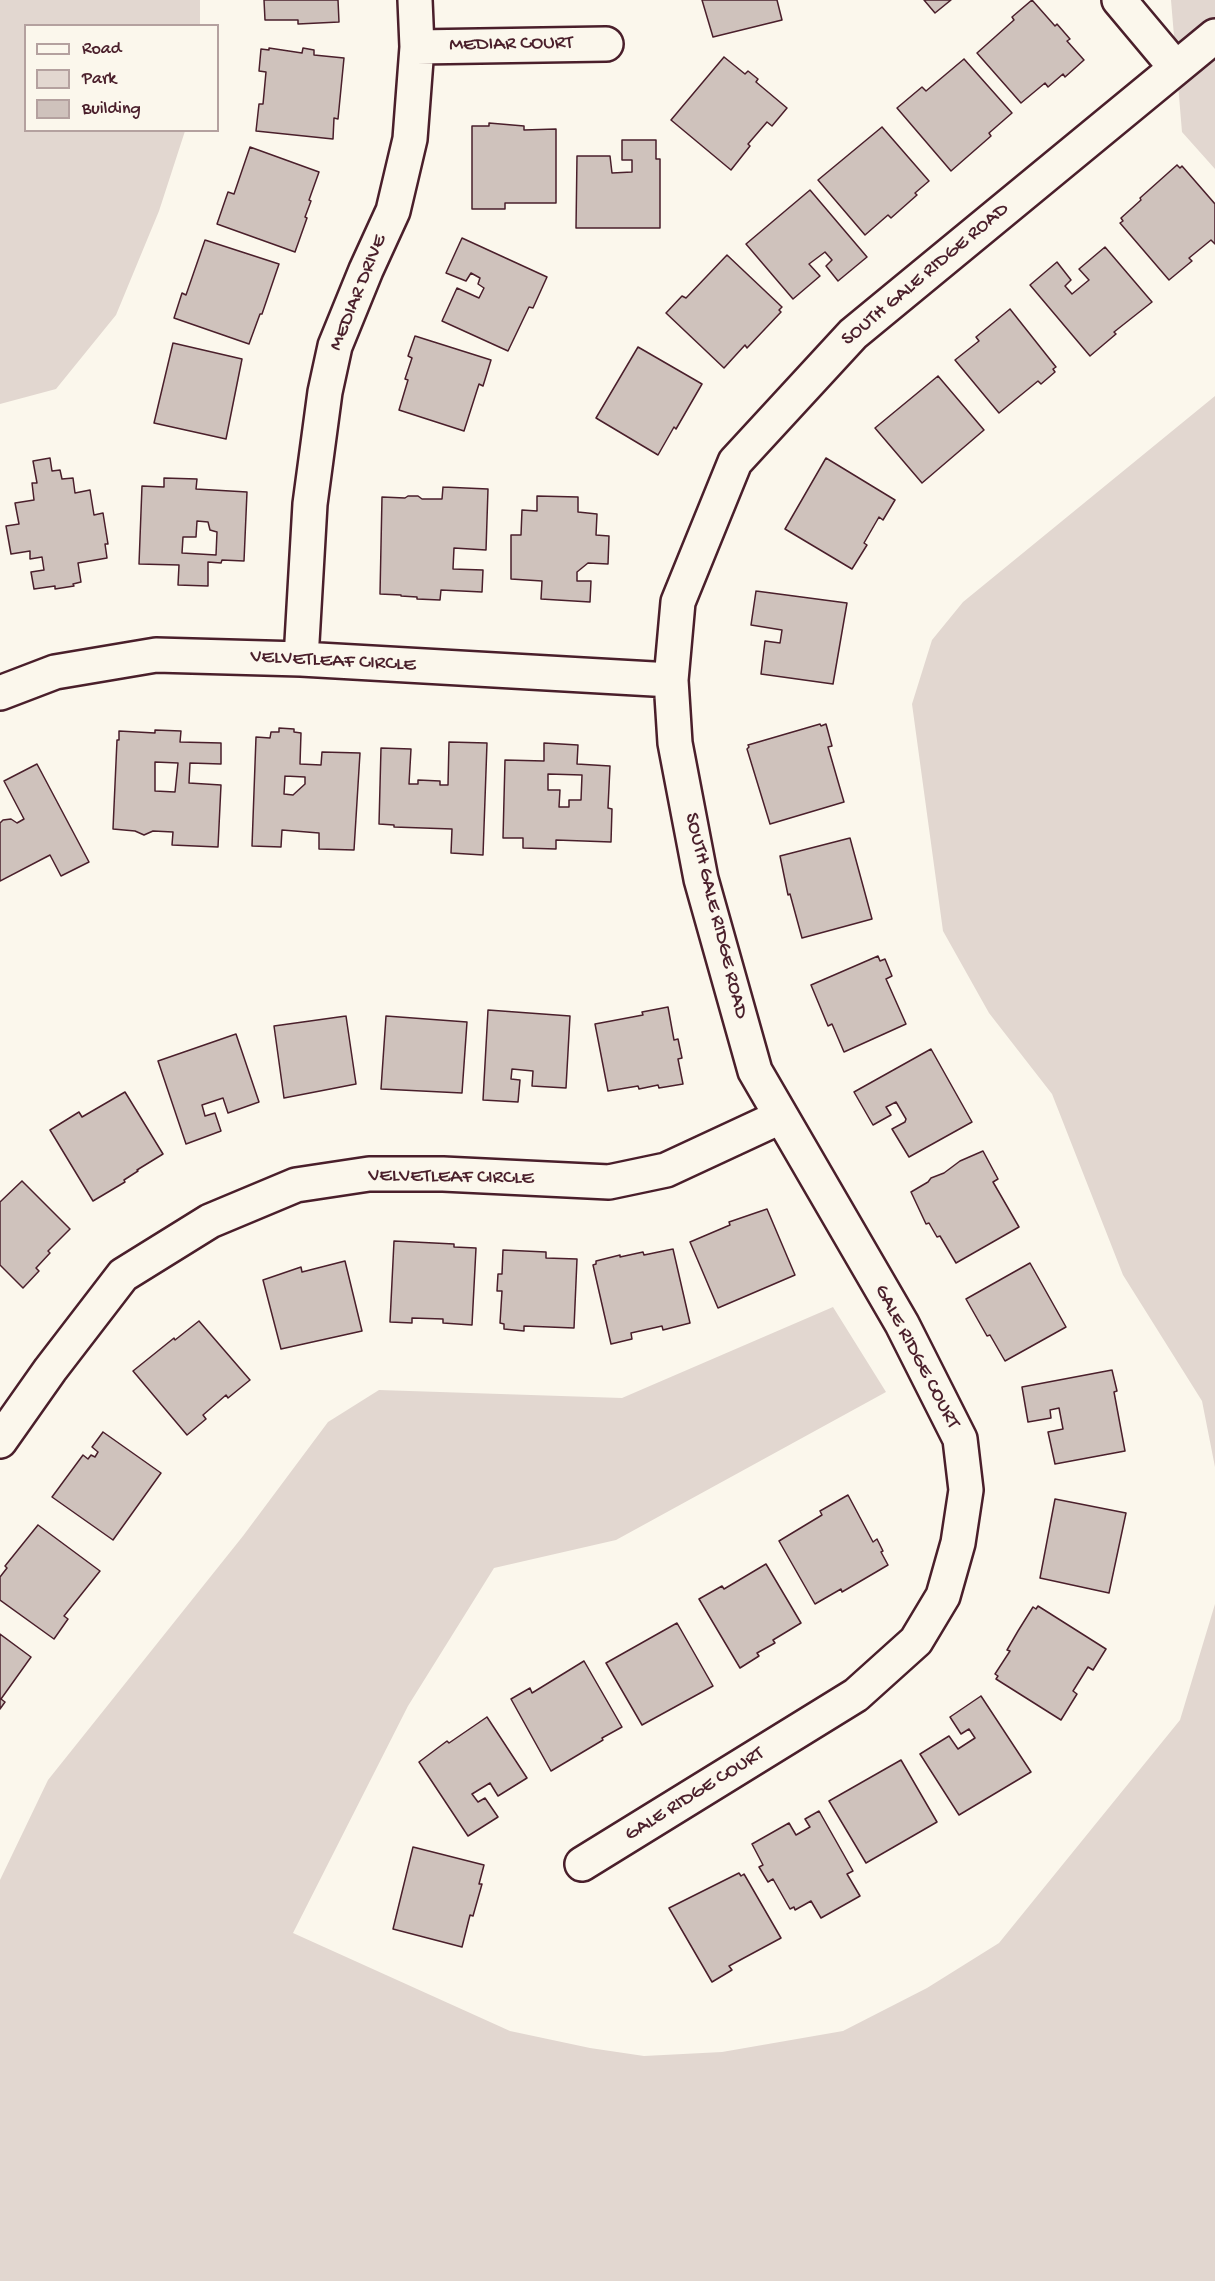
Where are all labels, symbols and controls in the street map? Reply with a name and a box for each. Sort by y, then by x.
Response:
legend [24,24,219,132]
street label: MEDIAR COURT [449,32,573,58]
text: Road [82,39,121,60]
text: Park [82,69,116,90]
text: Building [82,99,141,120]
street label: SOUTH GALE RIDGE ROAD [837,198,1015,352]
street label: MEDIAR DRIVE [325,231,393,355]
street label: VELVETLEAF CIRCLE [250,646,416,678]
street label: SOUTH GALE RIDGE ROAD [678,811,752,1021]
street label: VELVETLEAF CIRCLE [368,1165,534,1191]
street label: GALE RIDGE COURT [868,1281,964,1433]
street label: GALE RIDGE COURT [621,1743,769,1847]

